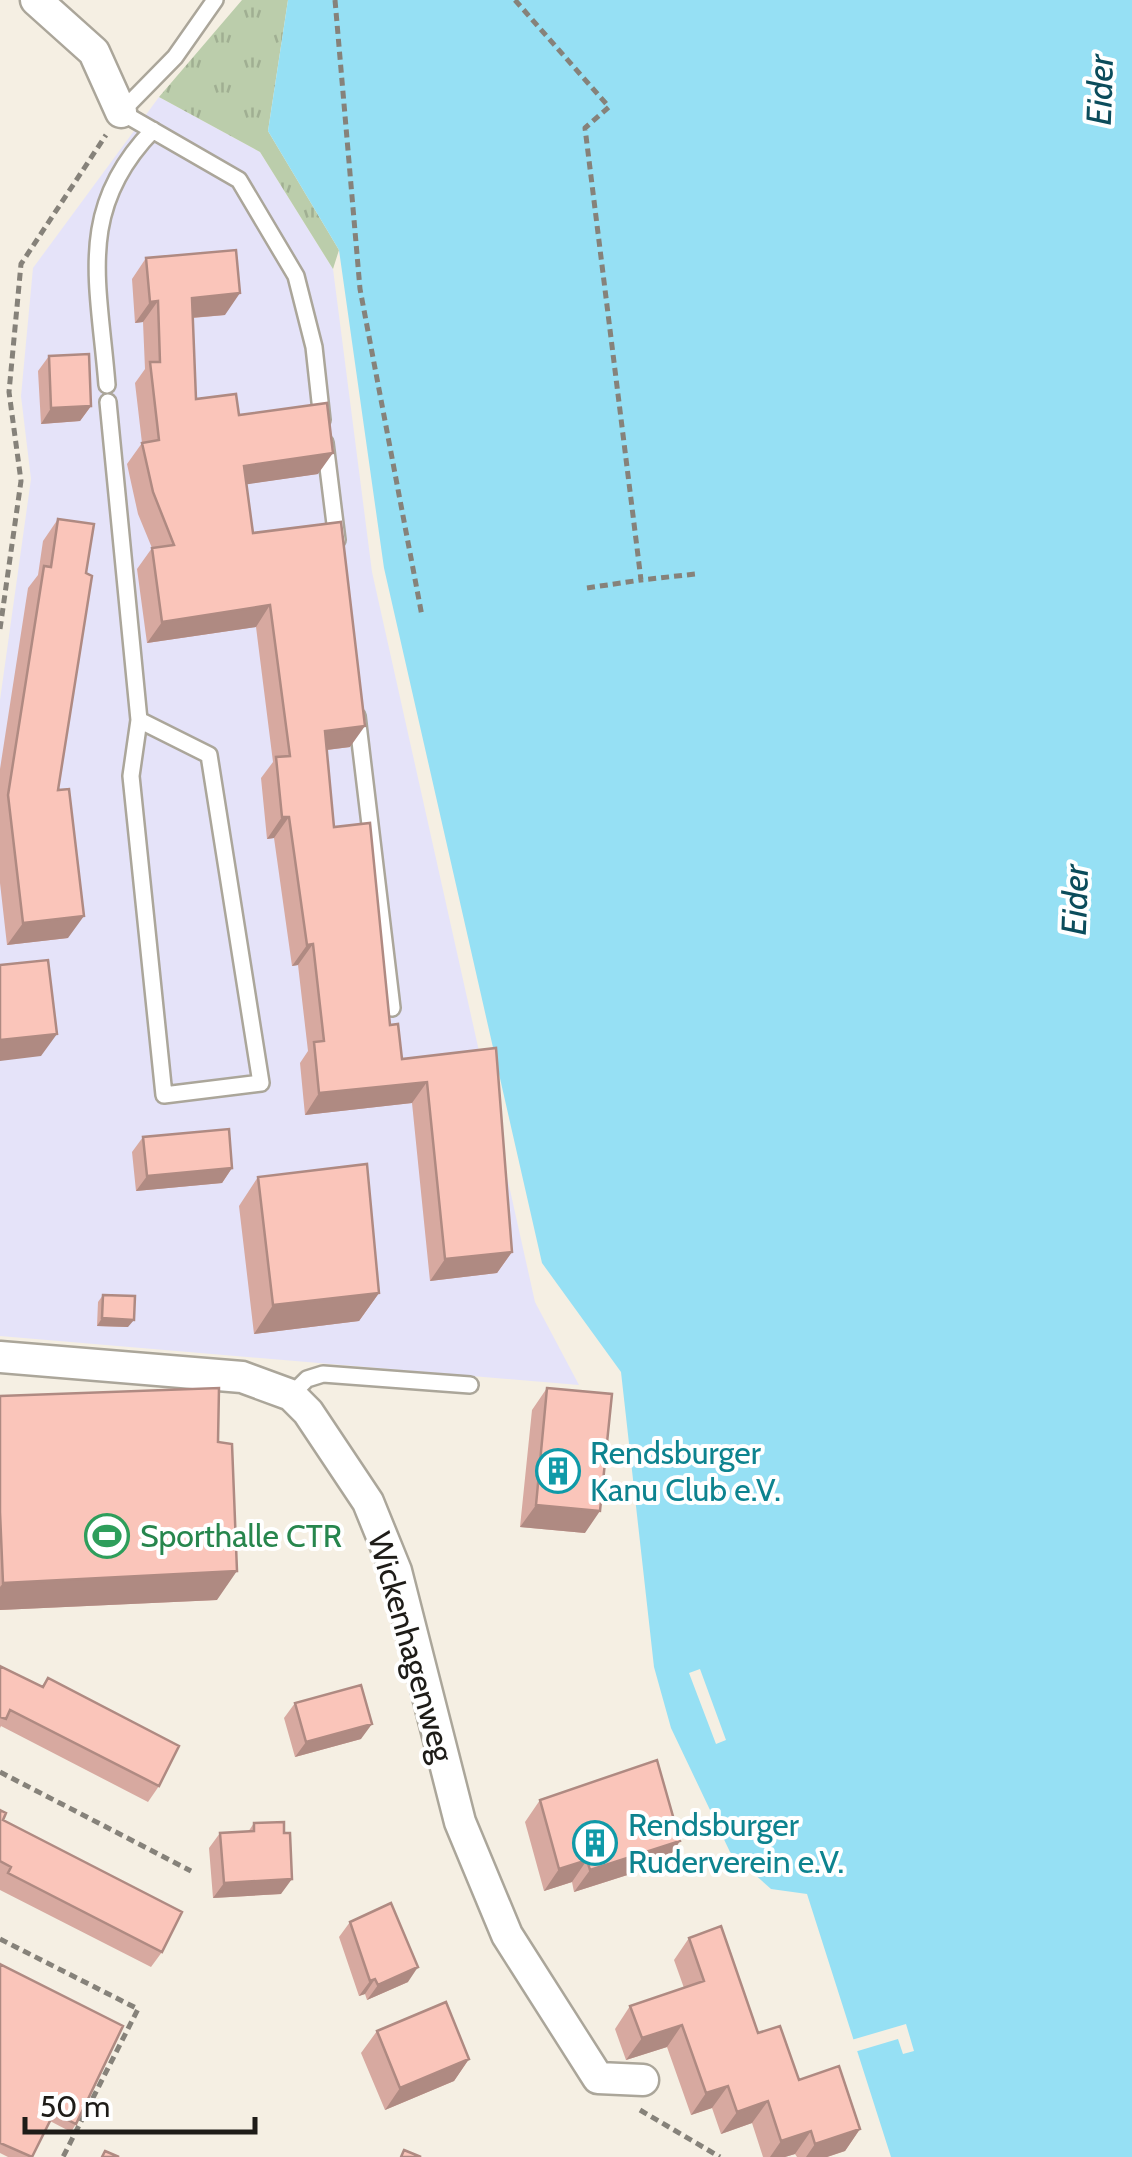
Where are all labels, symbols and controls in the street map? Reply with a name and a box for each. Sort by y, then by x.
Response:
water label: Eider [1077,53,1122,126]
water label: Eider [1052,863,1097,936]
place label: Rendsburger Kanu Club e.V. [590,1433,781,1509]
building icon: Rendsburger Kanu Club e.V. [535,1448,581,1494]
sports icon: Sporthalle CTR [84,1513,130,1559]
place label: Sporthalle CTR [140,1516,342,1555]
street label: Wickenhagenweg [360,1527,463,1767]
place label: Rendsburger Ruderverein e.V. [628,1805,844,1881]
building icon: Rendsburger Ruderverein e.V. [572,1820,618,1866]
scale bar [25,2072,255,2134]
text: 50 m [40,2088,110,2125]

